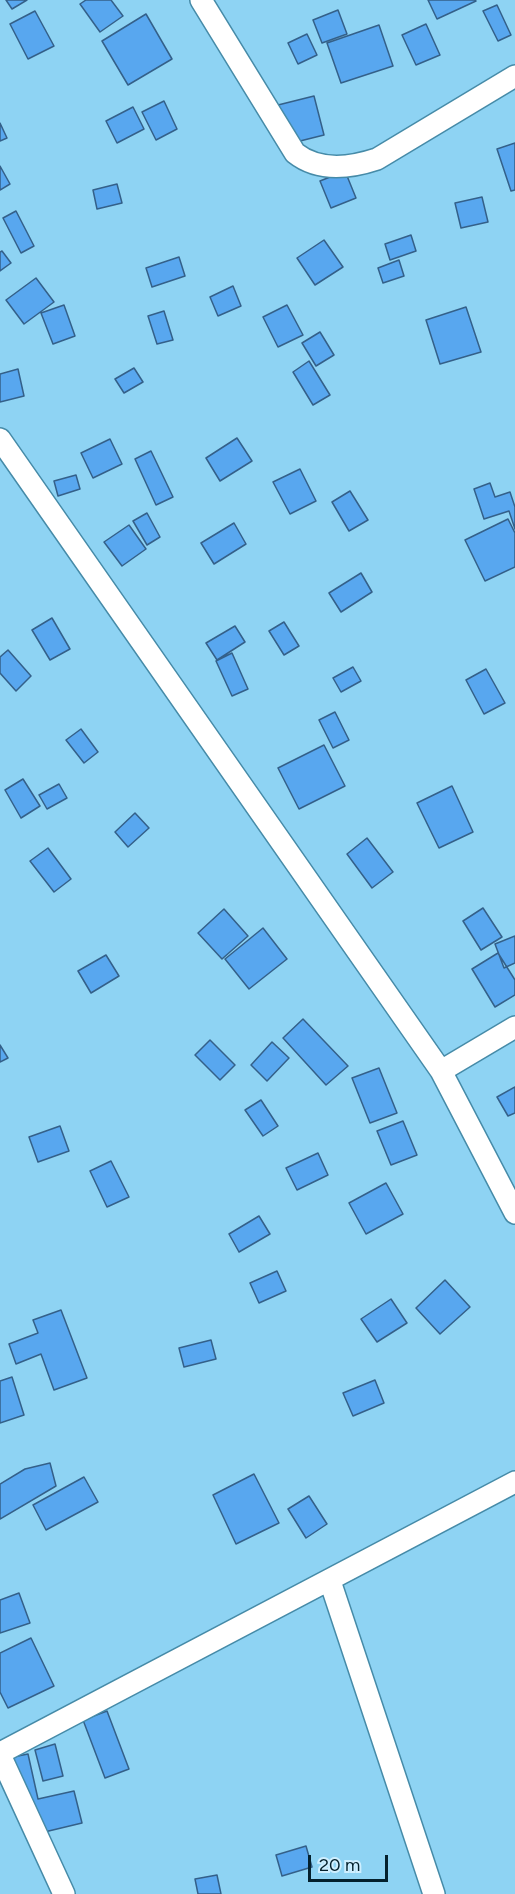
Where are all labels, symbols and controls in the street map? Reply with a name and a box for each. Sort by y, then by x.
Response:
scale bar [311,1843,390,1881]
text: 20 m [319,1854,360,1876]

